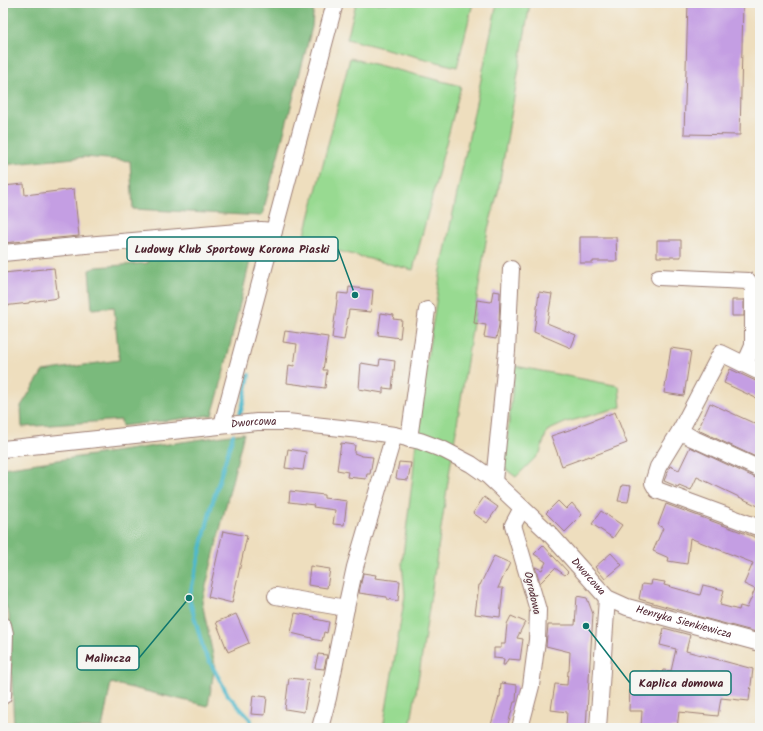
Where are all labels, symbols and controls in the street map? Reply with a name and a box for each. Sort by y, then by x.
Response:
callout: Ludowy Klub Sportowy Korona Piaski [127,237,338,261]
text: Ludowy Klub Sportowy Korona Piaski [135,240,330,259]
street label: Dworcowa [230,413,276,434]
street label: Dworcowa [566,554,610,600]
street label: Ogrodowa [518,570,546,616]
street label: Henryka Sienkiewicza [634,601,734,644]
callout: Malincza [77,646,139,670]
text: Malincza [85,649,131,668]
callout: Kaplica domowa [630,671,731,695]
text: Kaplica domowa [639,674,723,693]

